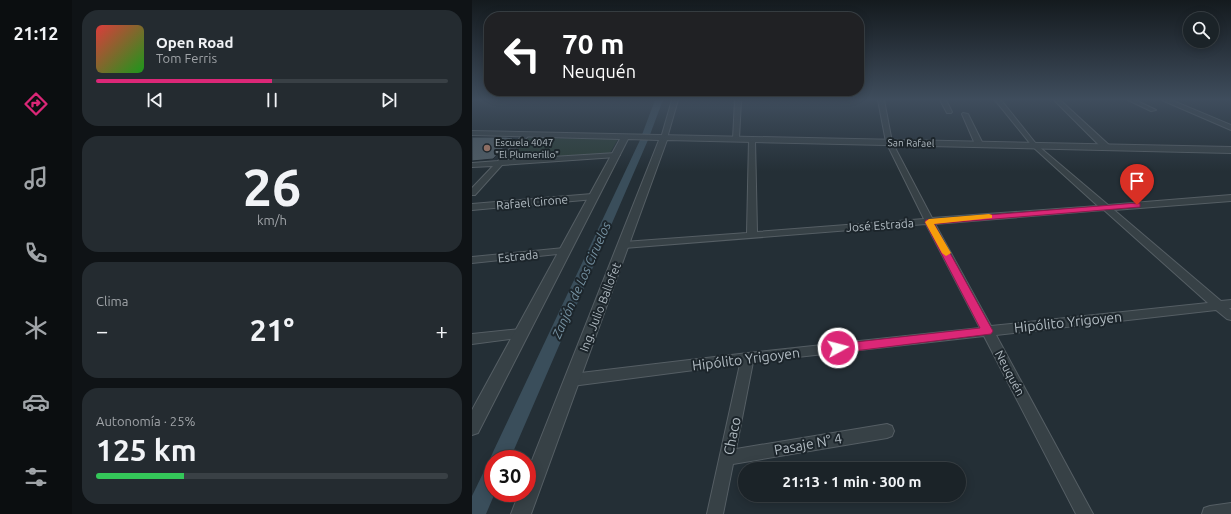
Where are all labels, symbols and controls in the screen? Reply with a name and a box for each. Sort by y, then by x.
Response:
map controls [1183,12,1219,48]
button: search [1183,12,1219,48]
text: 21:12 [13,23,59,43]
icon: left [496,28,548,80]
text: 70 m [562,28,624,59]
text: Open Road [156,34,233,51]
text: Tom Ferris [156,51,217,65]
text: Neuquén [562,61,636,81]
icon: previous [144,89,166,111]
icon: pause [261,89,283,111]
icon: next [378,89,400,111]
icon: directions [22,90,50,118]
place label: Escuela 4047 "El Plumerillo" [495,137,559,160]
street label: San Rafael [887,137,935,149]
marker: Escuela 4047 "El Plumerillo" [482,143,492,153]
text: 26 [243,158,301,216]
icon: music [22,164,50,192]
pin [1120,164,1154,205]
icon: arrive [1126,170,1148,192]
street label: Rafael Cirone [495,192,569,212]
text: km/h [257,213,287,227]
street label: José Estrada [846,216,914,234]
water label: Zanjón de Los Ciruelos [549,219,613,341]
icon: phone [22,239,50,267]
street label: Estrada [497,247,539,265]
street label: Ing. Julio Ballofet [577,260,623,353]
text: Clima [96,294,128,308]
street label: Hipólito Yrigoyen [1013,308,1123,336]
text: 21° [250,313,294,347]
icon: climate [22,314,50,342]
text: − [96,318,108,343]
text: + [436,318,448,343]
position arrow [817,327,859,369]
street label: Hipólito Yrigoyen [691,344,801,374]
street label: Neuquén [993,348,1027,398]
icon: car [22,388,50,416]
text: Autonomía · 25% [96,414,195,428]
street label: Chaco [720,416,744,456]
street label: Pasaje N° 4 [773,430,843,458]
text: 125 km [96,433,197,467]
speed limit sign: 30 [484,450,536,502]
icon: filters [22,463,50,491]
text: 21:13 · 1 min · 300 m [783,473,921,490]

